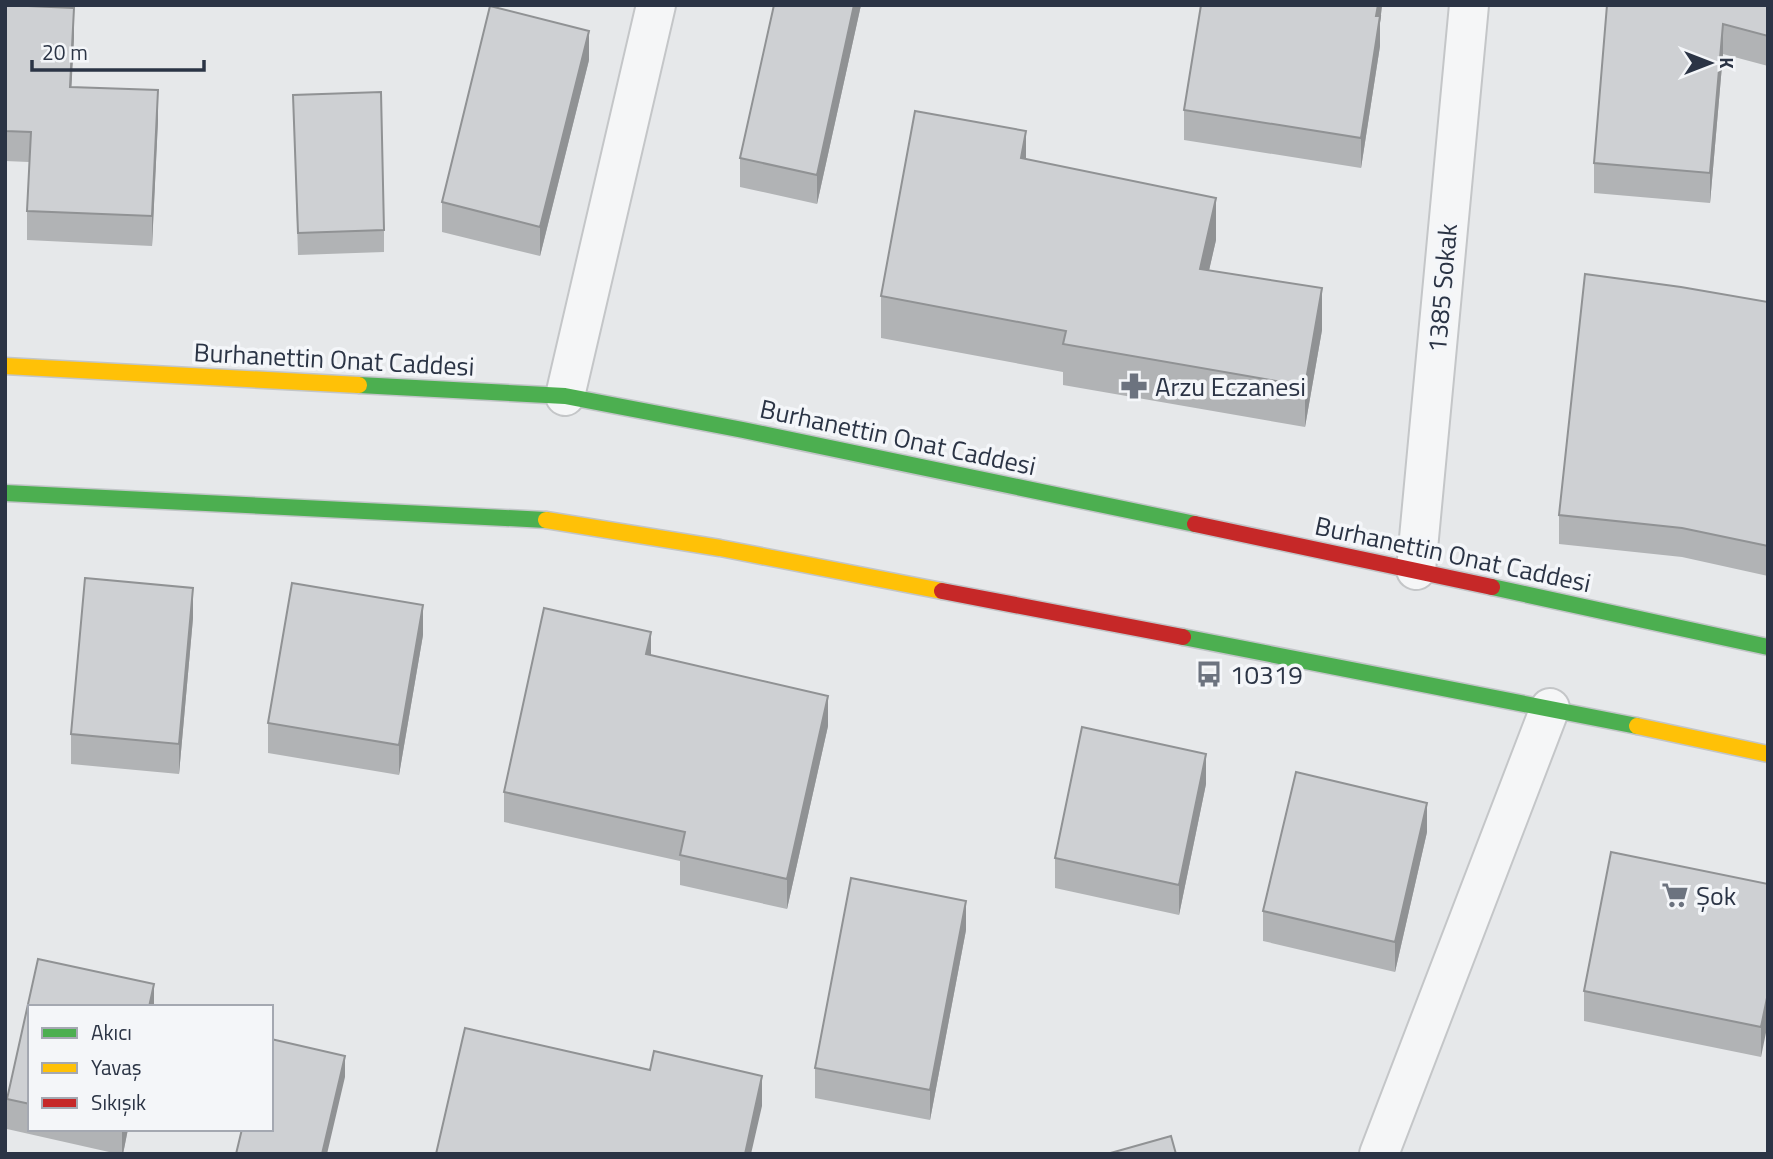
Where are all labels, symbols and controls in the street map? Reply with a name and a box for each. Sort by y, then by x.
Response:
scale bar [32,28,203,72]
north arrow [1675,28,1745,98]
text: 20 m [42,36,88,68]
text: K [1713,57,1742,69]
street label: 1385 Sokak [1417,222,1467,354]
street label: Burhanettin Onat Caddesi [193,332,475,386]
place label: Arzu Eczanesi [1155,367,1306,406]
pharmacy icon: Arzu Eczanesi [1119,371,1149,401]
street label: Burhanettin Onat Caddesi [756,389,1040,485]
street label: Burhanettin Onat Caddesi [1311,506,1595,602]
place label: 10319 [1230,655,1303,694]
bus stop icon: 10319 [1194,659,1224,689]
place label: Şok [1696,876,1736,915]
supermarket icon: Şok [1660,880,1690,910]
legend [28,1005,273,1131]
text: Akıcı [91,1016,132,1048]
text: Yavaş [91,1051,142,1083]
text: Sıkışık [91,1086,146,1118]

